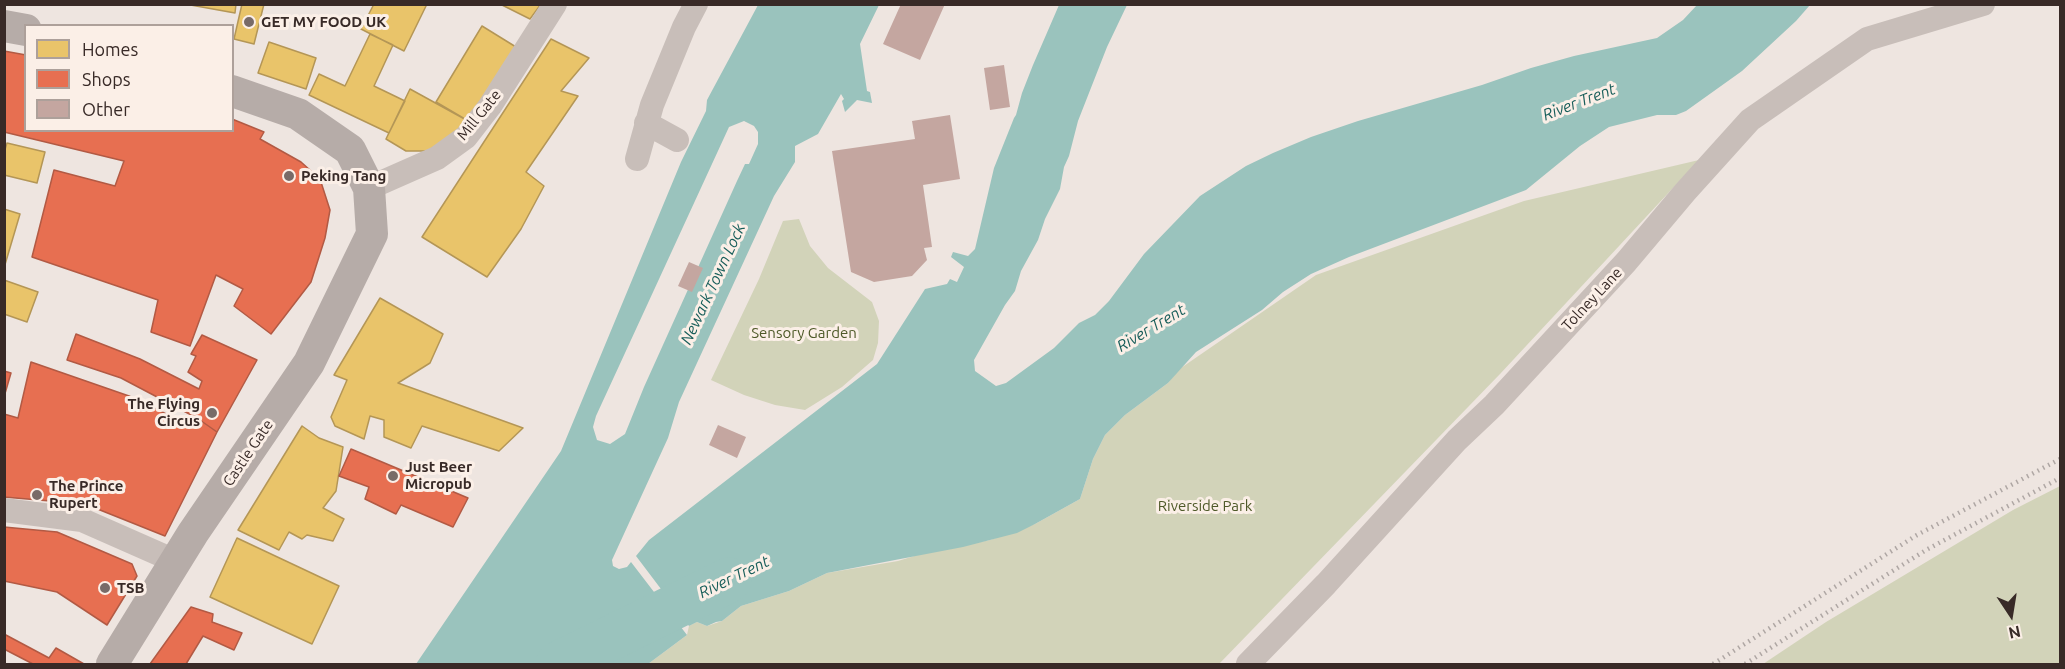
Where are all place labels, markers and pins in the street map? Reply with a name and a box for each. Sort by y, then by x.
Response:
place label: GET MY FOOD UK [261,13,386,31]
marker: GET MY FOOD UK [242,15,256,29]
place label: Peking Tang [301,167,386,185]
marker: Peking Tang [282,169,296,183]
place label: The Flying Circus [127,395,200,430]
marker: The Flying Circus [205,406,219,420]
place label: Just Beer Micropub [405,458,472,493]
marker: Just Beer Micropub [386,469,400,483]
place label: The Prince Rupert [49,477,123,512]
marker: The Prince Rupert [30,488,44,502]
place label: TSB [117,579,144,597]
marker: TSB [98,581,112,595]

